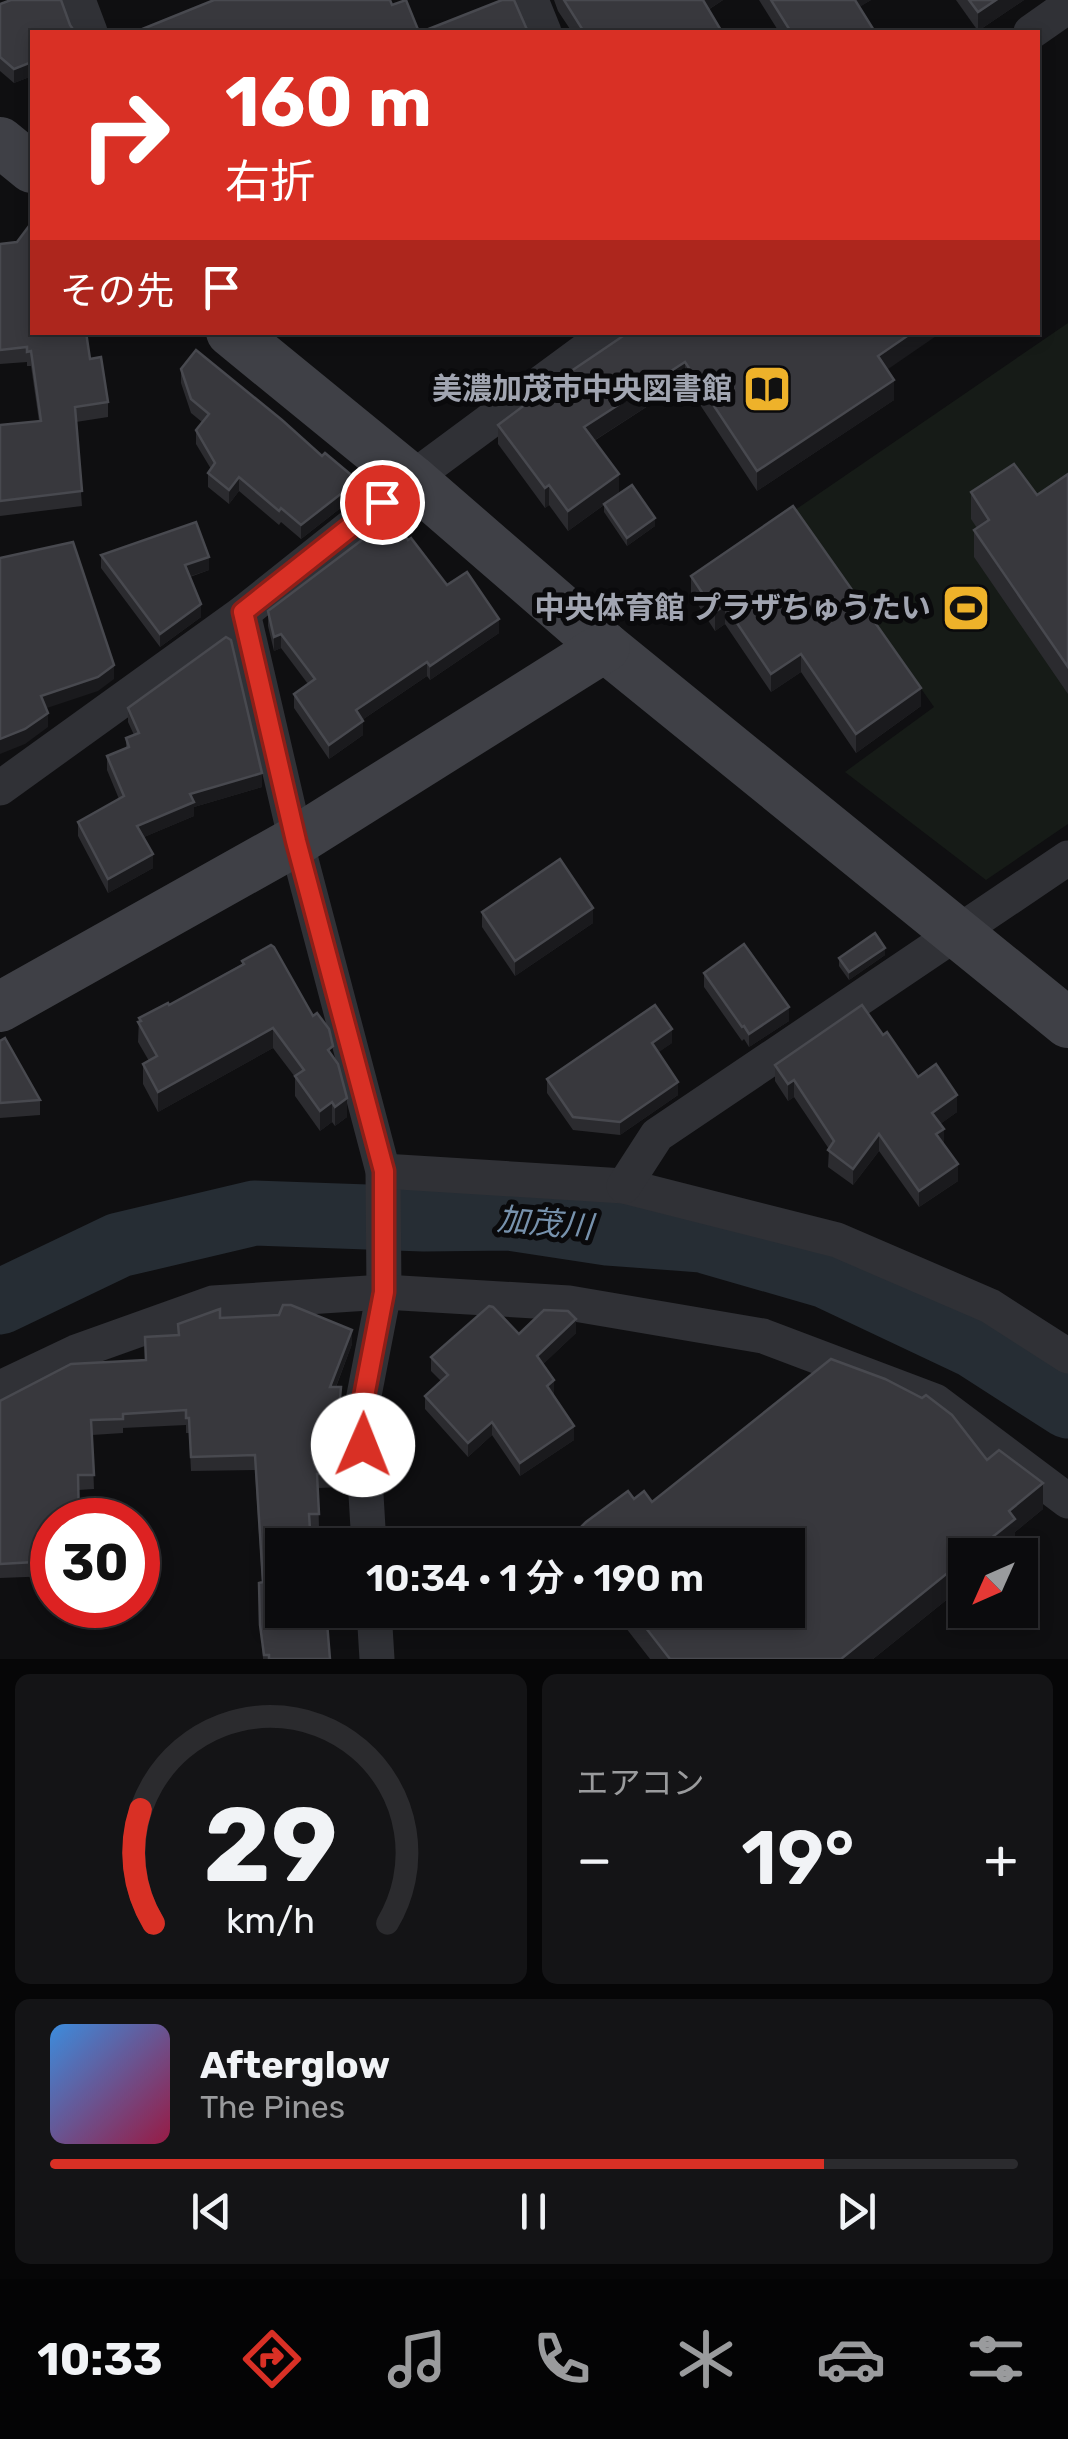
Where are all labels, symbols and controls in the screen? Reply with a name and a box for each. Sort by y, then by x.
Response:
text: 160 m [225,61,432,144]
icon: right [60,70,190,200]
text: 右折 [225,155,315,208]
icon: arrive [194,260,249,315]
text: その先 [60,268,174,314]
library icon: 美濃加茂市中央図書館 [741,363,793,415]
place label: 美濃加茂市中央図書館 [432,371,732,407]
pin [340,460,425,545]
icon: arrive [355,475,410,530]
sports icon: 中央体育館 プラザちゅうたい [940,582,992,634]
place label: 中央体育館 プラザちゅうたい [535,590,931,626]
water label: 加茂川 [496,1200,597,1246]
position arrow [311,1393,415,1497]
speed limit sign: 30 [30,1498,160,1628]
north arrow [948,1538,1038,1628]
map controls [948,1538,1038,1628]
text: 10:34 · 1 分 · 190 m [366,1555,704,1601]
text: エアコン [577,1764,705,1802]
text: 29 [204,1784,338,1907]
text: 19° [741,1814,855,1903]
text: − [577,1827,612,1892]
text: + [984,1827,1018,1892]
text: km/h [226,1900,315,1942]
text: Afterglow [200,2042,390,2088]
text: The Pines [200,2088,345,2126]
icon: previous [184,2184,239,2239]
icon: pause [506,2184,561,2239]
icon: next [829,2184,884,2239]
icon: directions [237,2324,307,2394]
icon: music [382,2324,452,2394]
icon: phone [527,2324,597,2394]
icon: climate [671,2324,741,2394]
icon: car [816,2324,886,2394]
icon: filters [961,2324,1031,2394]
text: 10:33 [37,2333,163,2386]

